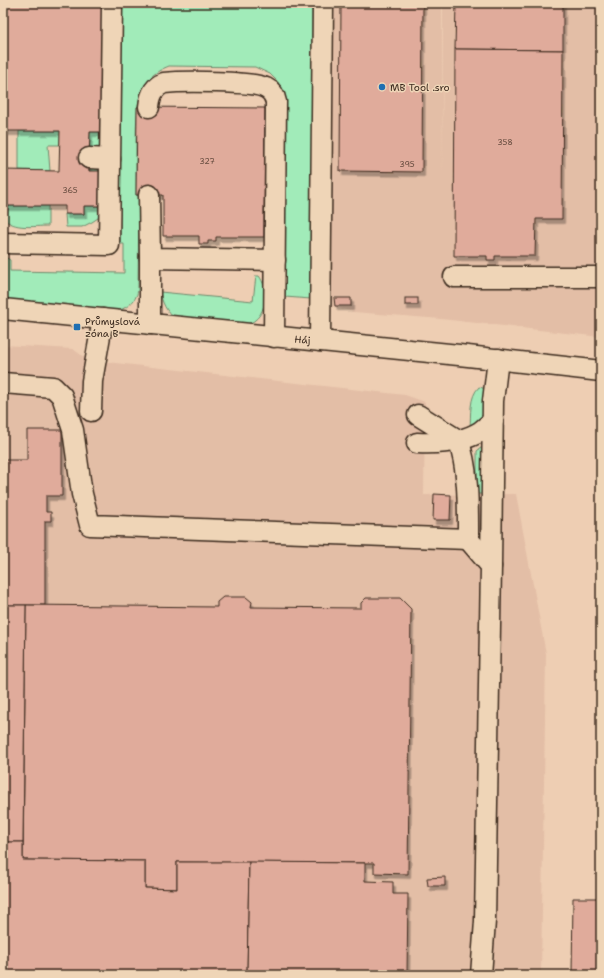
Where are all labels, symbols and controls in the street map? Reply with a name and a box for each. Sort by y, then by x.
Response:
place label: MB Tool .sro [390,81,450,94]
marker: MB Tool .sro [377,82,387,92]
house number: 358 [497,137,513,148]
house number: 327 [199,156,215,167]
house number: 395 [399,159,415,170]
house number: 365 [62,185,78,196]
place label: Průmyslová zóna B [85,315,141,340]
marker: Průmyslová zóna B [72,322,82,332]
street label: Háj [294,332,311,347]

